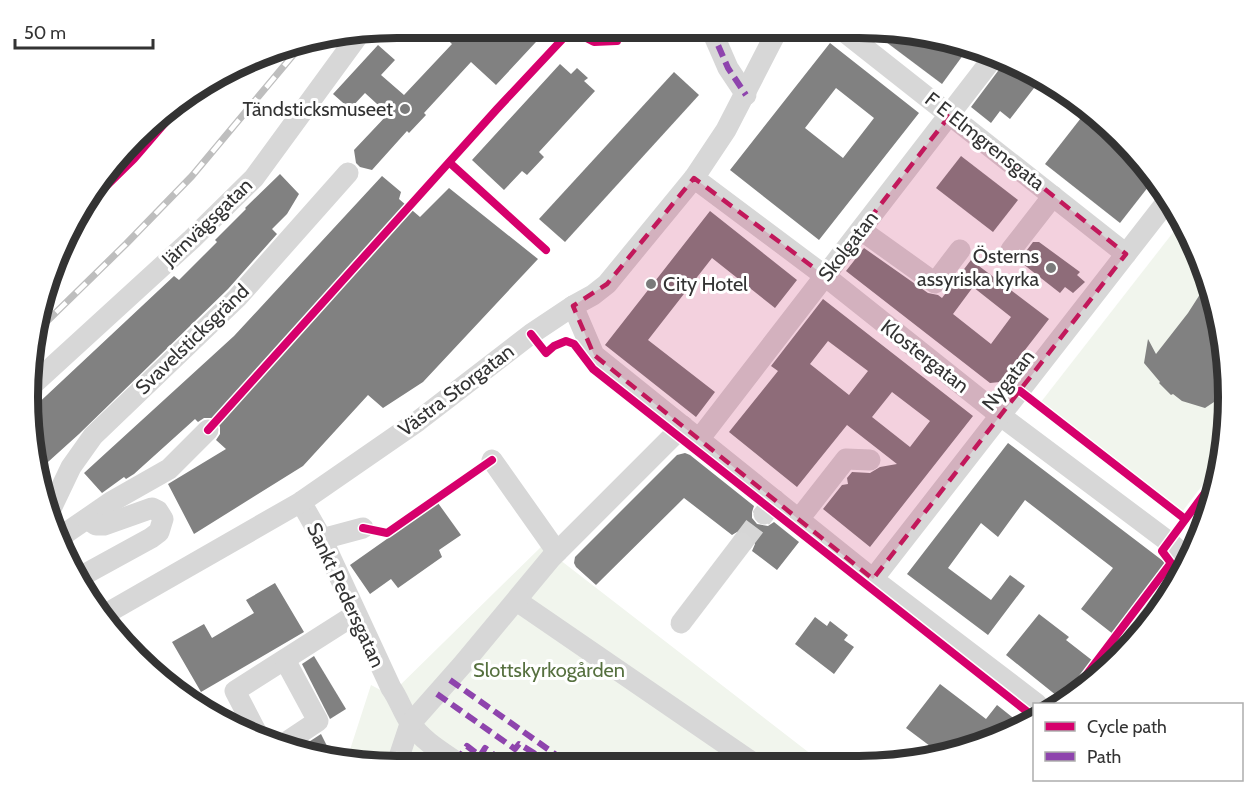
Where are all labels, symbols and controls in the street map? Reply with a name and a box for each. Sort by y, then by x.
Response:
scale bar [15,12,153,50]
text: 50 m [24,22,66,44]
street label: F E Elmgrensgata [920,87,1050,195]
place label: Tändsticksmuseet [243,97,393,121]
marker: Tändsticksmuseet [398,102,412,116]
street label: Järnvägsgatan [156,173,257,272]
street label: Skolgatan [813,206,883,286]
place label: Österns assyriska kyrka [917,244,1039,291]
marker: Österns assyriska kyrka [1044,261,1058,275]
place label: City Hotel [663,272,748,296]
marker: City Hotel [644,277,658,291]
street label: Svavelsticksgränd [130,279,254,399]
street label: Klostergatan [876,314,974,398]
street label: Västra Storgatan [394,339,518,441]
street label: Nygatan [977,345,1039,415]
street label: Sankt Pedersgatan [302,519,390,671]
park label: Slottskyrkogården [473,658,625,682]
legend [1033,703,1243,781]
text: Cycle path [1087,716,1167,738]
text: Path [1087,746,1121,768]

